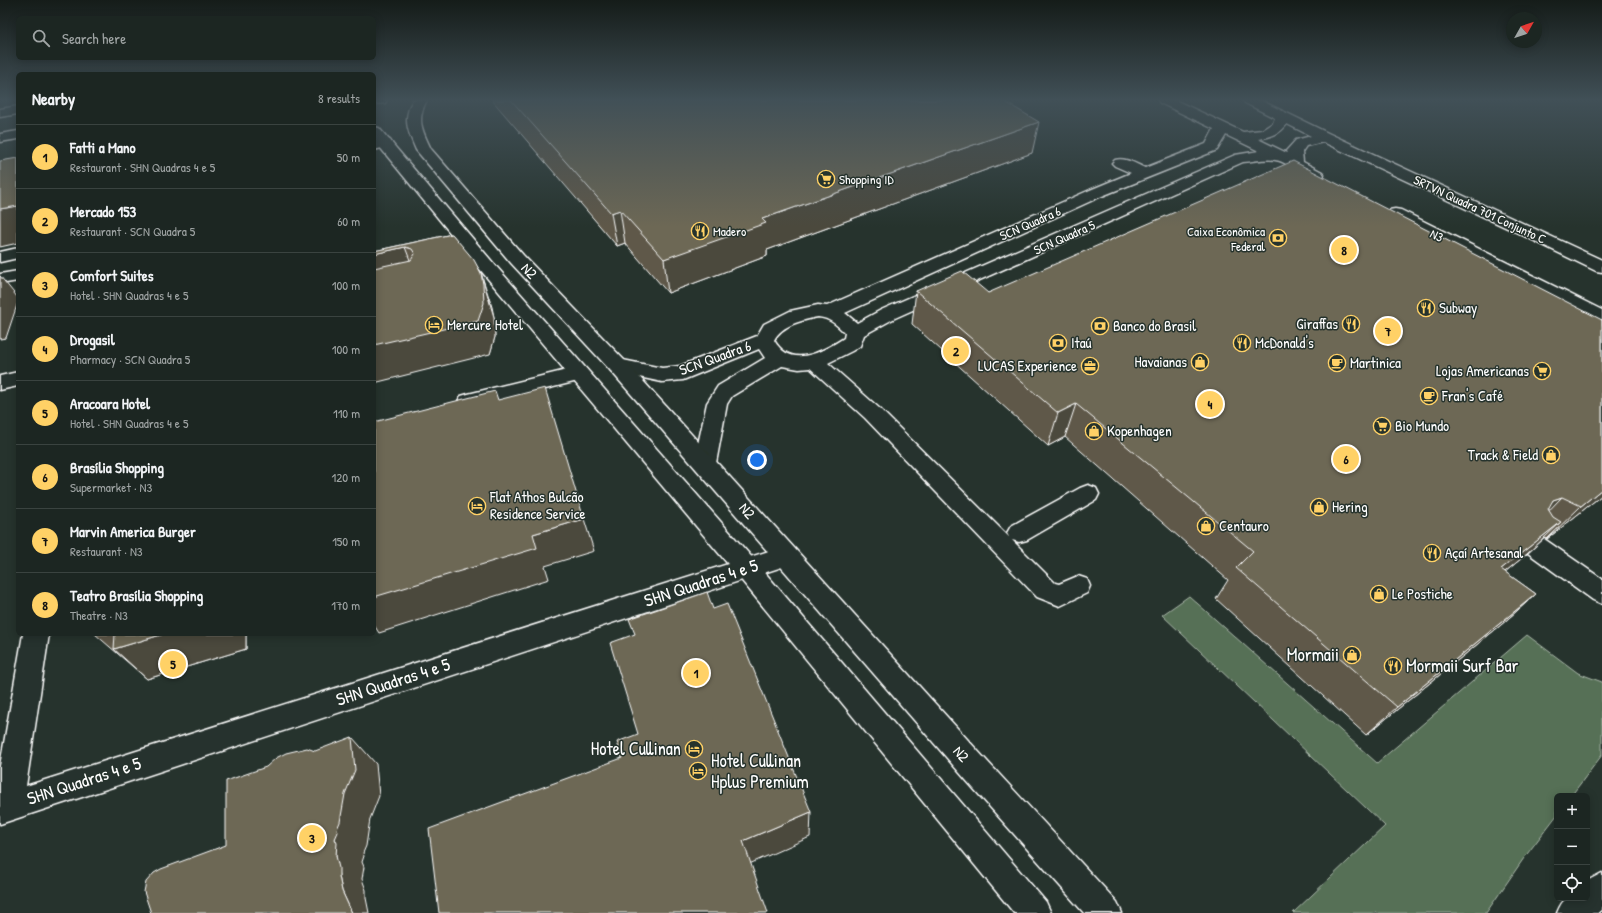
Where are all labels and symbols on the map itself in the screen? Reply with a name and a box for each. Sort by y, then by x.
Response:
north arrow [1506,12,1542,48]
supermarket icon: Shopping ID [816,169,836,189]
place label: Shopping ID [839,170,894,188]
street label: SRTVN Quadra 701 Conjunto C [1411,170,1549,248]
street label: SCN Quadra 6 [997,202,1063,244]
street label: SCN Quadra 5 [1030,215,1098,259]
restaurant icon: Madero [690,221,710,241]
place label: Madero [713,222,746,240]
place label: Caixa Econômica Federal [1187,222,1266,255]
street label: N3 [1427,224,1447,246]
bank icon: Caixa Econômica Federal [1268,228,1288,248]
pin: 8 [1331,235,1357,265]
street label: N2 [517,258,542,283]
place label: Subway [1439,297,1477,318]
restaurant icon: Subway [1416,298,1436,318]
place label: Giraffas [1296,313,1338,334]
place label: Mercure Hotel [447,314,523,335]
restaurant icon: Giraffas [1341,314,1361,334]
hotel icon: Mercure Hotel [424,315,444,335]
place label: Banco do Brasil [1113,315,1196,336]
bank icon: Banco do Brasil [1090,316,1110,336]
pin: 7 [1375,316,1401,346]
place label: Itaú [1071,332,1092,353]
place label: McDonald's [1255,332,1314,353]
bank icon: Itaú [1048,333,1068,353]
restaurant icon: McDonald's [1232,333,1252,353]
street label: SCN Quadra 6 [676,335,754,380]
pin: 2 [943,336,969,366]
place label: Havaianas [1135,351,1187,372]
shop icon: Havaianas [1190,352,1210,372]
place label: Martinica [1350,352,1401,373]
cafe icon: Martinica [1327,353,1347,373]
place label: LUCAS Experience [978,355,1077,376]
office icon: LUCAS Experience [1080,356,1100,376]
place label: Lojas Americanas [1436,360,1529,381]
supermarket icon: Lojas Americanas [1532,361,1552,381]
place label: Fran's Café [1441,385,1503,406]
cafe icon: Fran's Café [1419,386,1439,406]
pin: 4 [1197,389,1223,419]
place label: Bio Mundo [1395,415,1449,436]
supermarket icon: Bio Mundo [1372,416,1392,436]
place label: Kopenhagen [1107,420,1172,441]
shop icon: Kopenhagen [1084,421,1104,441]
pin: 6 [1333,444,1359,474]
place label: Track & Field [1468,444,1538,465]
shop icon: Track & Field [1541,445,1561,465]
your location [747,450,767,470]
place label: Flat Athos Bulcão Residence Service [489,486,586,524]
hotel icon: Flat Athos Bulcão Residence Service [467,496,487,516]
place label: Hering [1332,496,1368,517]
shop icon: Hering [1309,497,1329,517]
street label: N2 [735,498,760,523]
place label: Centauro [1219,515,1269,536]
shop icon: Centauro [1196,516,1216,536]
place label: Açaí Artesanal [1445,542,1523,563]
restaurant icon: Açaí Artesanal [1422,543,1442,563]
street label: SHN Quadras 4 e 5 [641,552,761,613]
place label: Le Postiche [1392,583,1453,604]
shop icon: Le Postiche [1369,584,1389,604]
place label: Mormaii [1287,642,1339,667]
shop icon: Mormaii [1342,645,1362,665]
pin: 5 [160,649,186,679]
street label: SHN Quadras 4 e 5 [333,651,453,712]
place label: Mormaii Surf Bar [1406,653,1519,678]
restaurant icon: Mormaii Surf Bar [1383,656,1403,676]
pin: 1 [683,658,709,688]
place label: Hotel Cullinan [591,736,681,761]
hotel icon: Hotel Cullinan [684,739,704,759]
street label: N2 [949,741,974,766]
place label: Hotel Cullinan Hplus Premium [711,748,809,794]
street label: SHN Quadras 4 e 5 [24,750,144,811]
hotel icon: Hotel Cullinan Hplus Premium [688,761,708,781]
pin: 3 [299,823,325,853]

